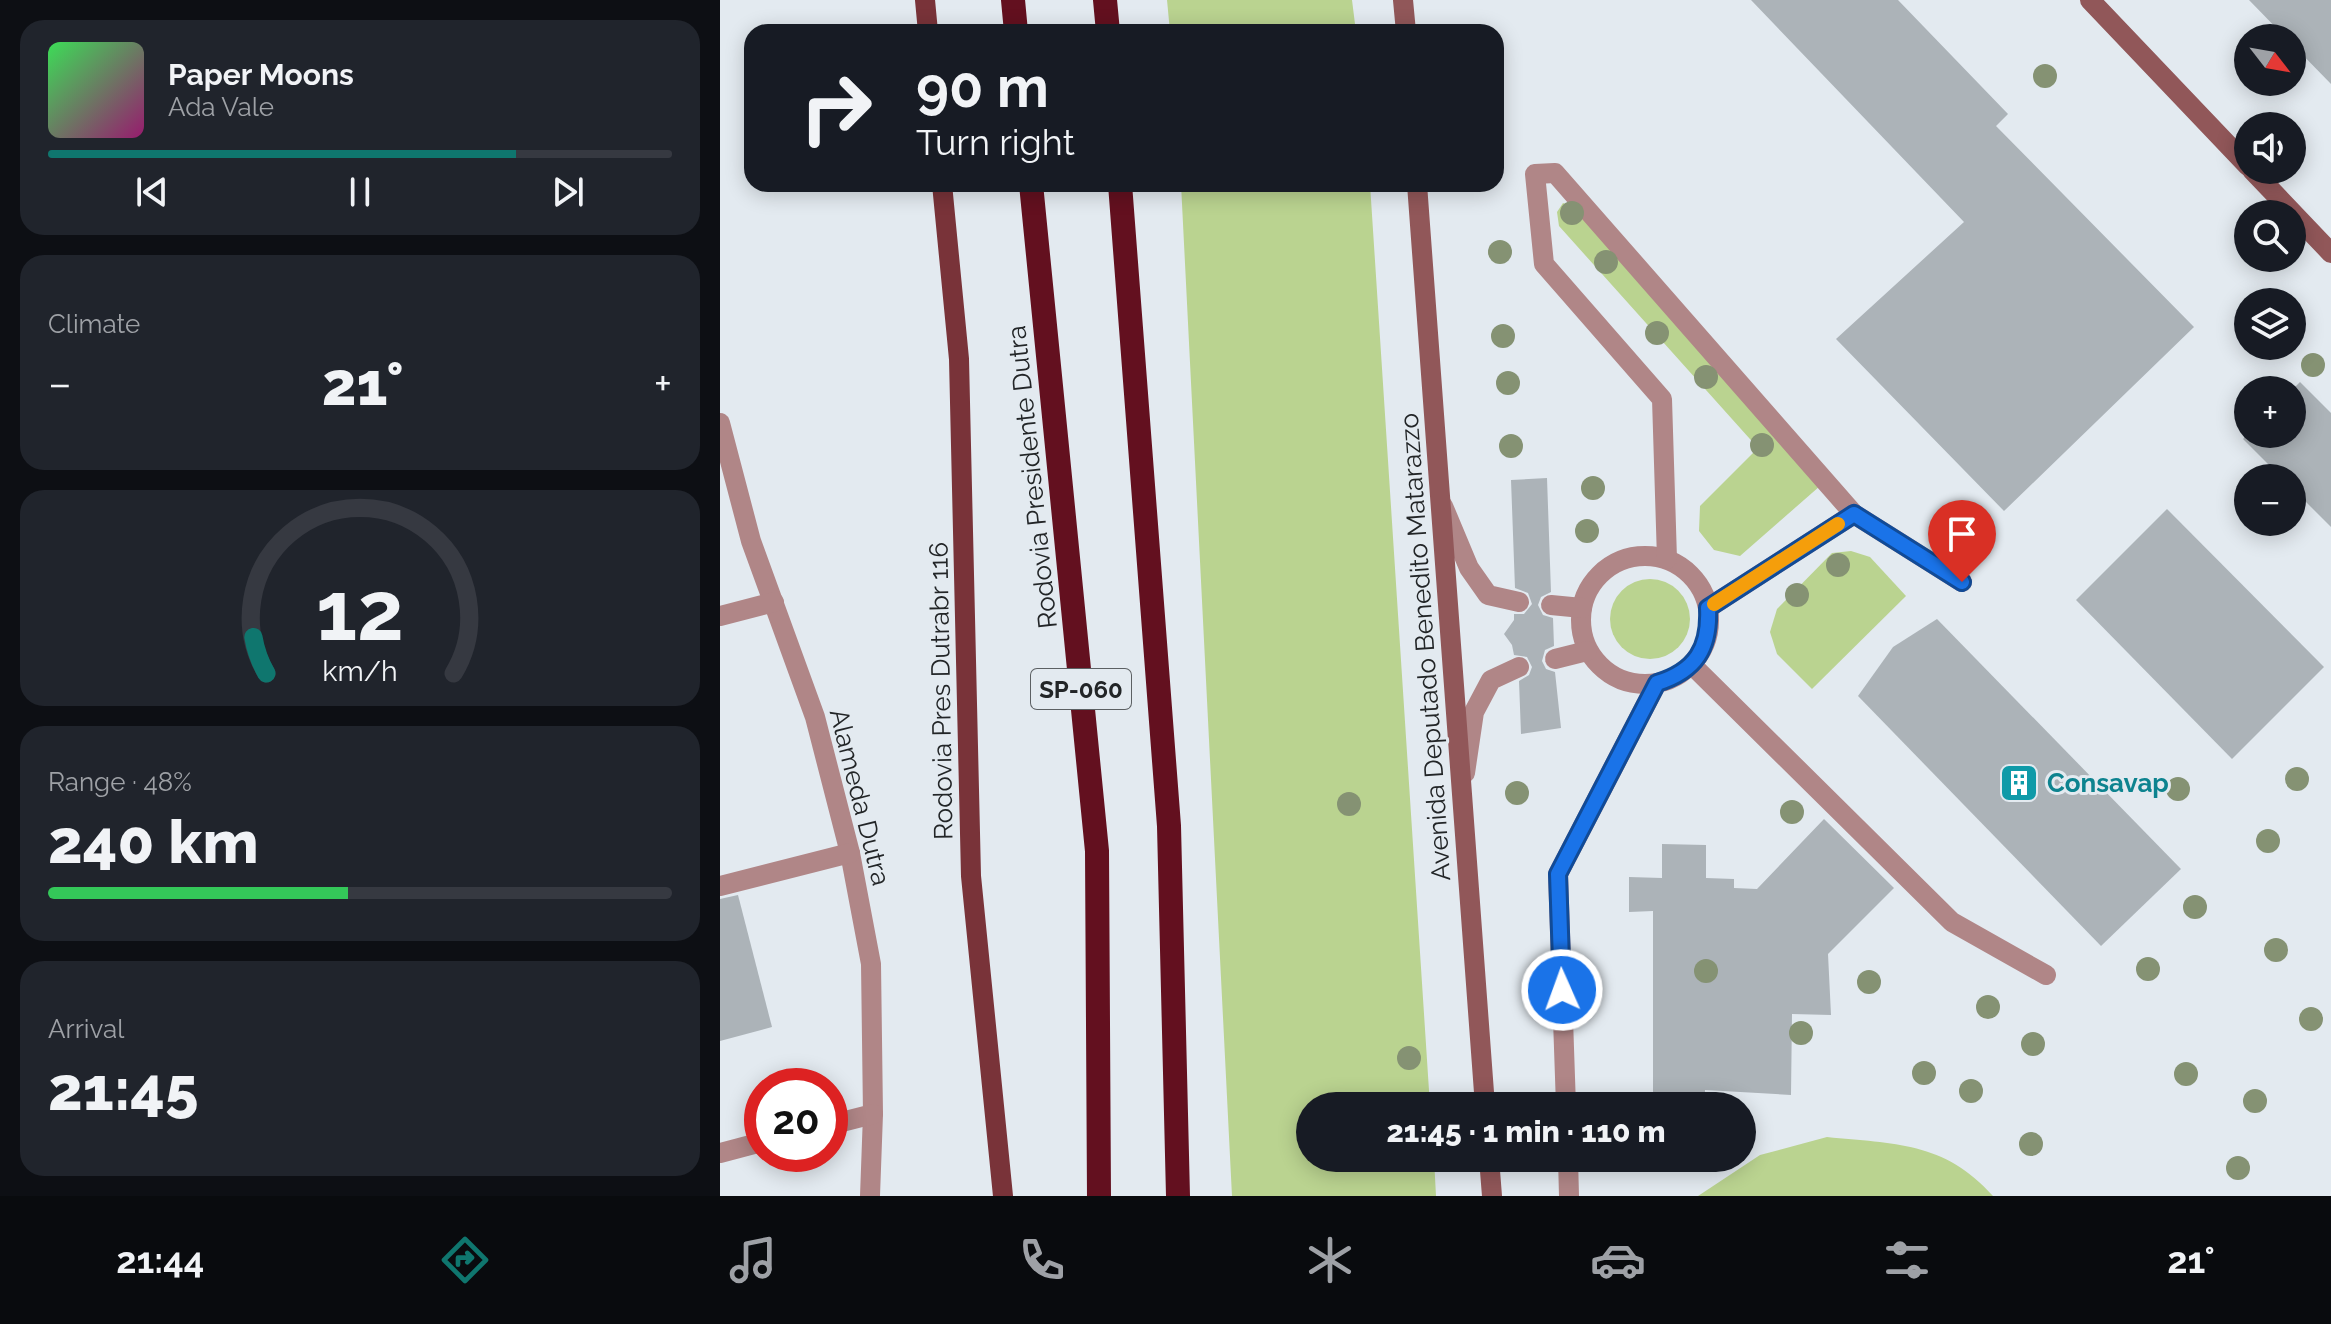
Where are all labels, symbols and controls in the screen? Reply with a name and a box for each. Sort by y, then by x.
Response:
north arrow [2234,24,2306,96]
map controls [2234,24,2306,536]
text: 90 m [916,54,1049,120]
icon: right [784,56,888,160]
text: Paper Moons [168,57,354,92]
text: Ada Vale [168,92,274,122]
button: sound [2234,112,2306,184]
text: Turn right [916,121,1075,163]
icon: previous [130,170,174,214]
icon: pause [338,170,382,214]
icon: next [546,170,590,214]
button: search [2234,200,2306,272]
button: layers [2234,288,2306,360]
text: Climate [48,309,140,339]
street label: Rodovia Presidente Dutra [1001,324,1063,630]
text: 21° [322,349,404,419]
text: − [48,358,72,409]
text: + [654,358,672,409]
button: + [2234,376,2306,448]
street label: Avenida Deputado Benedito Matarazzo [1394,412,1456,882]
button: − [2234,464,2306,536]
pin [1928,500,1996,582]
icon: arrive [1940,512,1984,556]
street label: Rodovia Pres Dutrabr 116 [923,542,959,840]
text: 12 [316,562,404,659]
text: km/h [322,654,398,688]
road number: SP-060 [1031,669,1131,709]
street label: Alameda Dutra [824,706,896,888]
building icon: Consavap [1998,762,2040,804]
text: Range · 48% [48,767,192,797]
place label: Consavap [2047,768,2169,798]
text: 240 km [48,807,259,877]
position arrow [1520,948,1604,1032]
text: Arrival [48,1014,124,1044]
text: 21:45 [48,1054,198,1124]
speed limit sign: 20 [744,1068,848,1172]
text: 21:45 · 1 min · 110 m [1386,1114,1666,1149]
icon: directions [437,1232,493,1288]
icon: music [725,1232,781,1288]
icon: phone [1014,1232,1070,1288]
icon: climate [1302,1232,1358,1288]
icon: car [1590,1232,1646,1288]
icon: filters [1879,1232,1935,1288]
text: 21:44 [116,1239,204,1281]
text: 21° [2167,1239,2215,1281]

